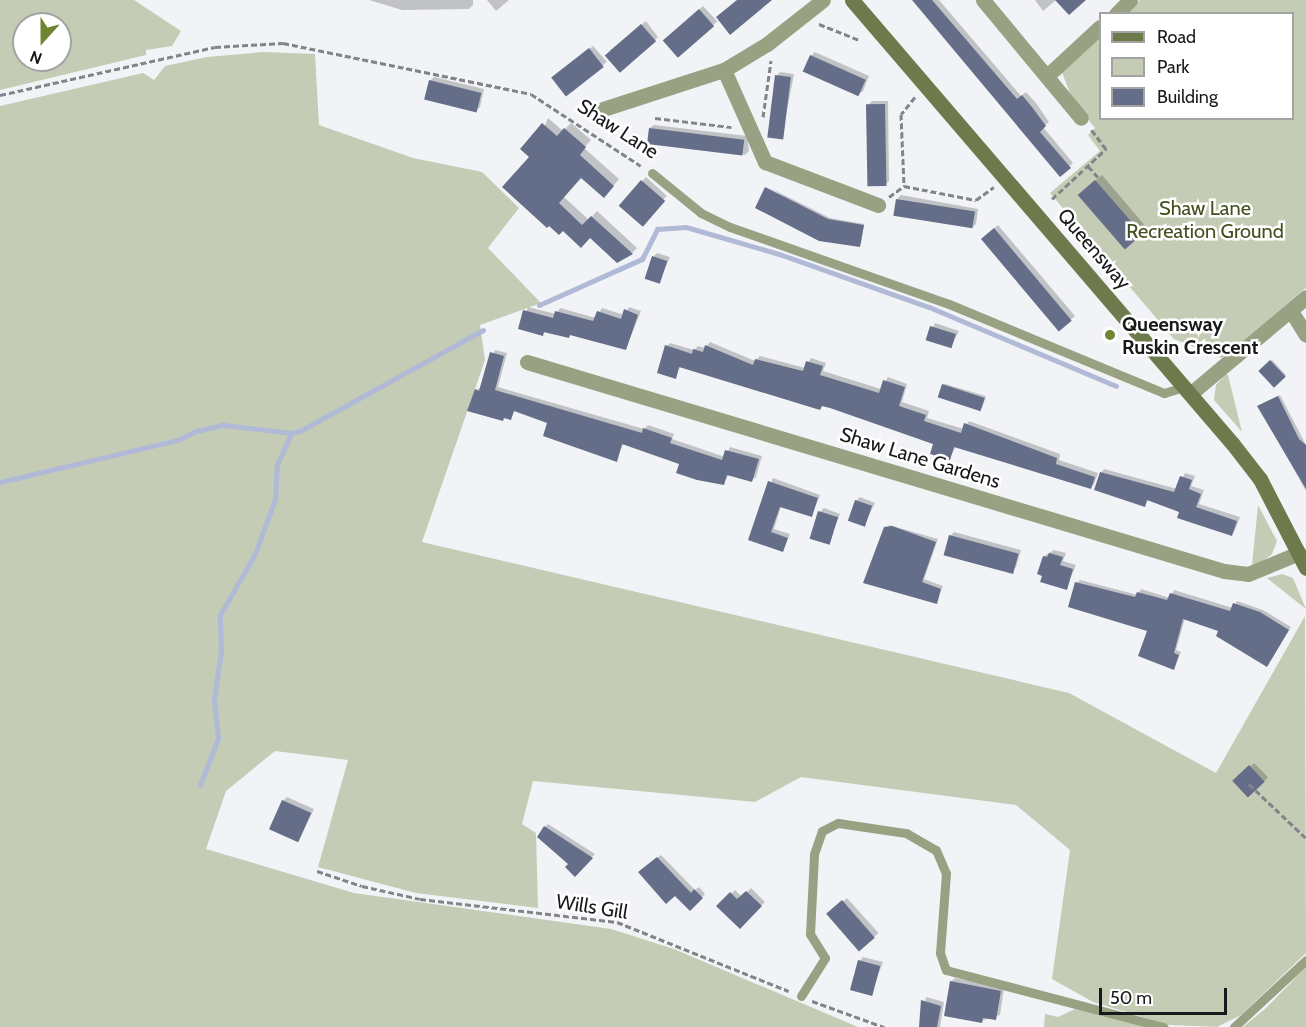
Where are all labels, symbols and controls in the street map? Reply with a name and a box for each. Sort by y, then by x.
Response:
north arrow [12,12,72,72]
legend [1099,12,1294,120]
text: Road [1157,26,1196,48]
text: N [27,47,45,68]
text: Park [1157,56,1189,78]
text: Building [1157,86,1218,108]
street label: Shaw Lane [573,94,663,164]
park label: Shaw Lane Recreation Ground [1126,196,1284,243]
street label: Queensway [1052,204,1136,294]
place label: Queensway Ruskin Crescent [1122,312,1258,359]
marker: Queensway Ruskin Crescent [1103,328,1117,342]
street label: Shaw Lane Gardens [837,422,1003,494]
street label: Wills Gill [554,889,630,925]
scale bar [1102,976,1230,1014]
text: 50 m [1110,987,1152,1009]

